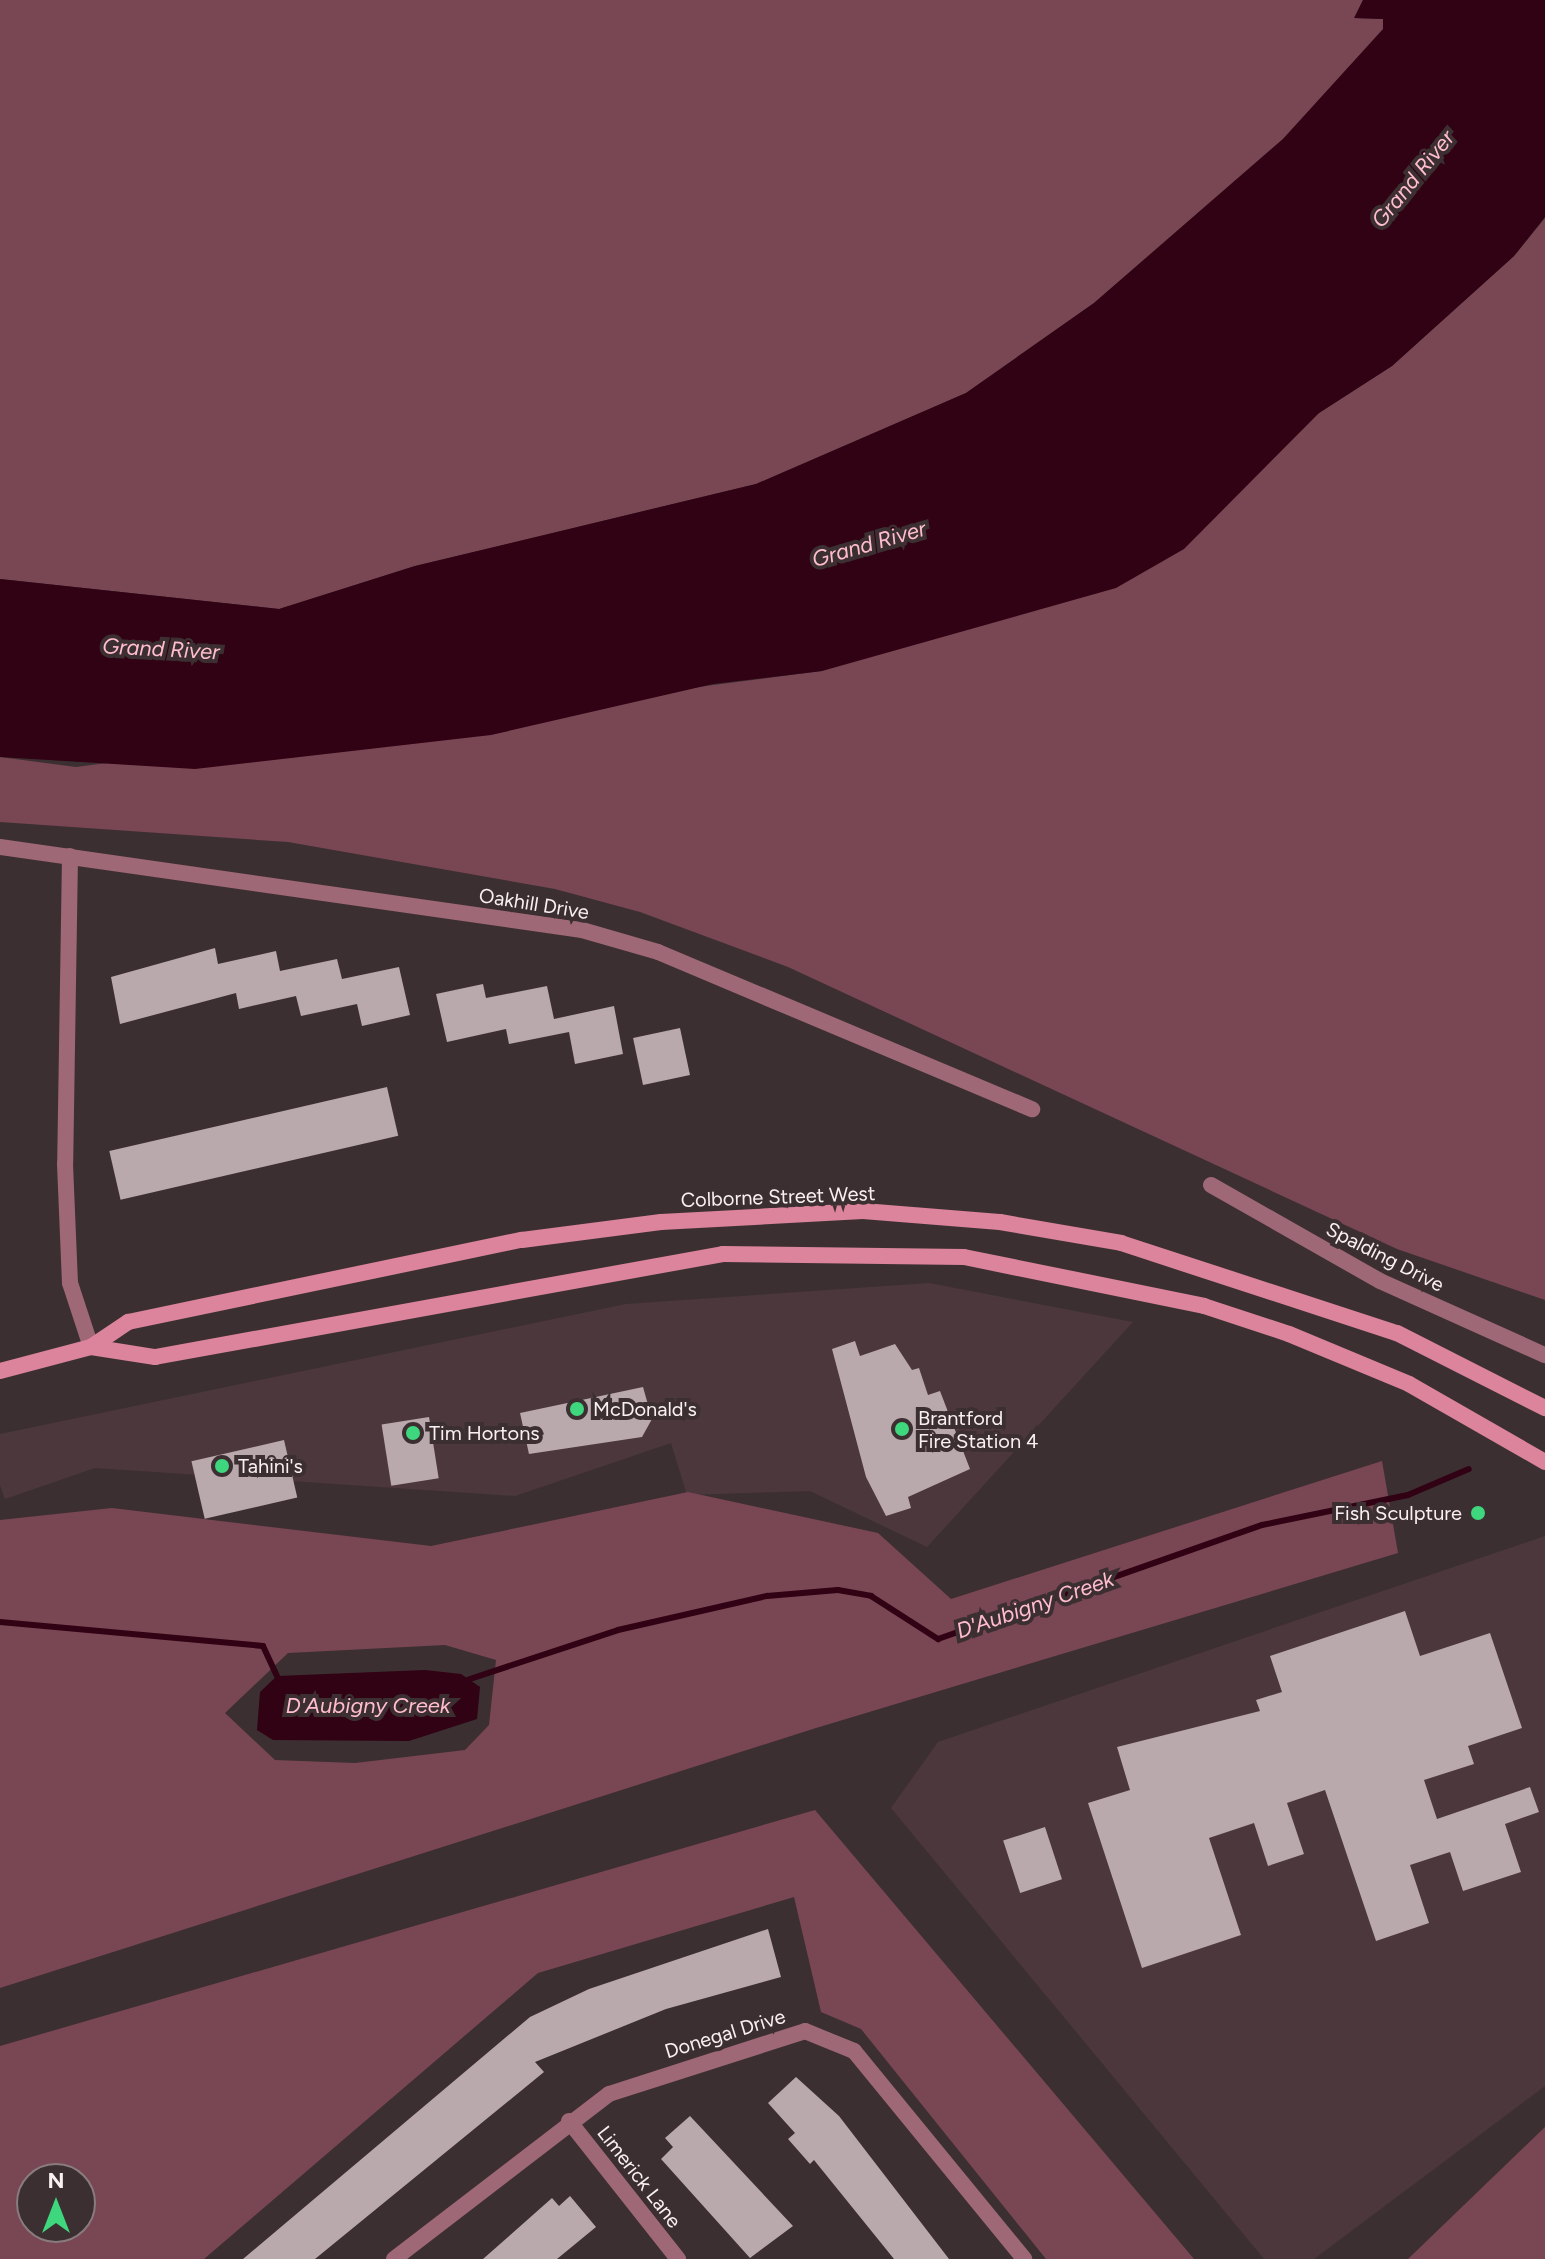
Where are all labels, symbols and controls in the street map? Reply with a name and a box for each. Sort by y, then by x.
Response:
water label: Grand River [1366,125,1460,233]
water label: Grand River [809,515,929,573]
water label: Grand River [102,633,220,665]
street label: Oakhill Drive [477,883,591,925]
street label: Colborne Street West [680,1182,876,1212]
street label: Spalding Drive [1322,1217,1448,1297]
place label: McDonald's [593,1397,697,1421]
marker: McDonald's [568,1400,586,1418]
place label: Brantford Fire Station 4 [918,1406,1038,1453]
marker: Brantford Fire Station 4 [893,1420,911,1438]
place label: Tim Hortons [429,1421,540,1445]
marker: Tim Hortons [404,1424,422,1442]
place label: Tahini's [238,1454,303,1478]
marker: Tahini's [213,1457,231,1475]
place label: Fish Sculpture [1334,1501,1462,1525]
marker: Fish Sculpture [1469,1504,1487,1522]
water label: D'Aubigny Creek [953,1566,1117,1644]
water label: D'Aubigny Creek [286,1693,450,1719]
street label: Donegal Drive [662,2004,788,2064]
street label: Limerick Lane [592,2121,686,2233]
north arrow [16,2163,96,2243]
text: N [47,2167,65,2194]

